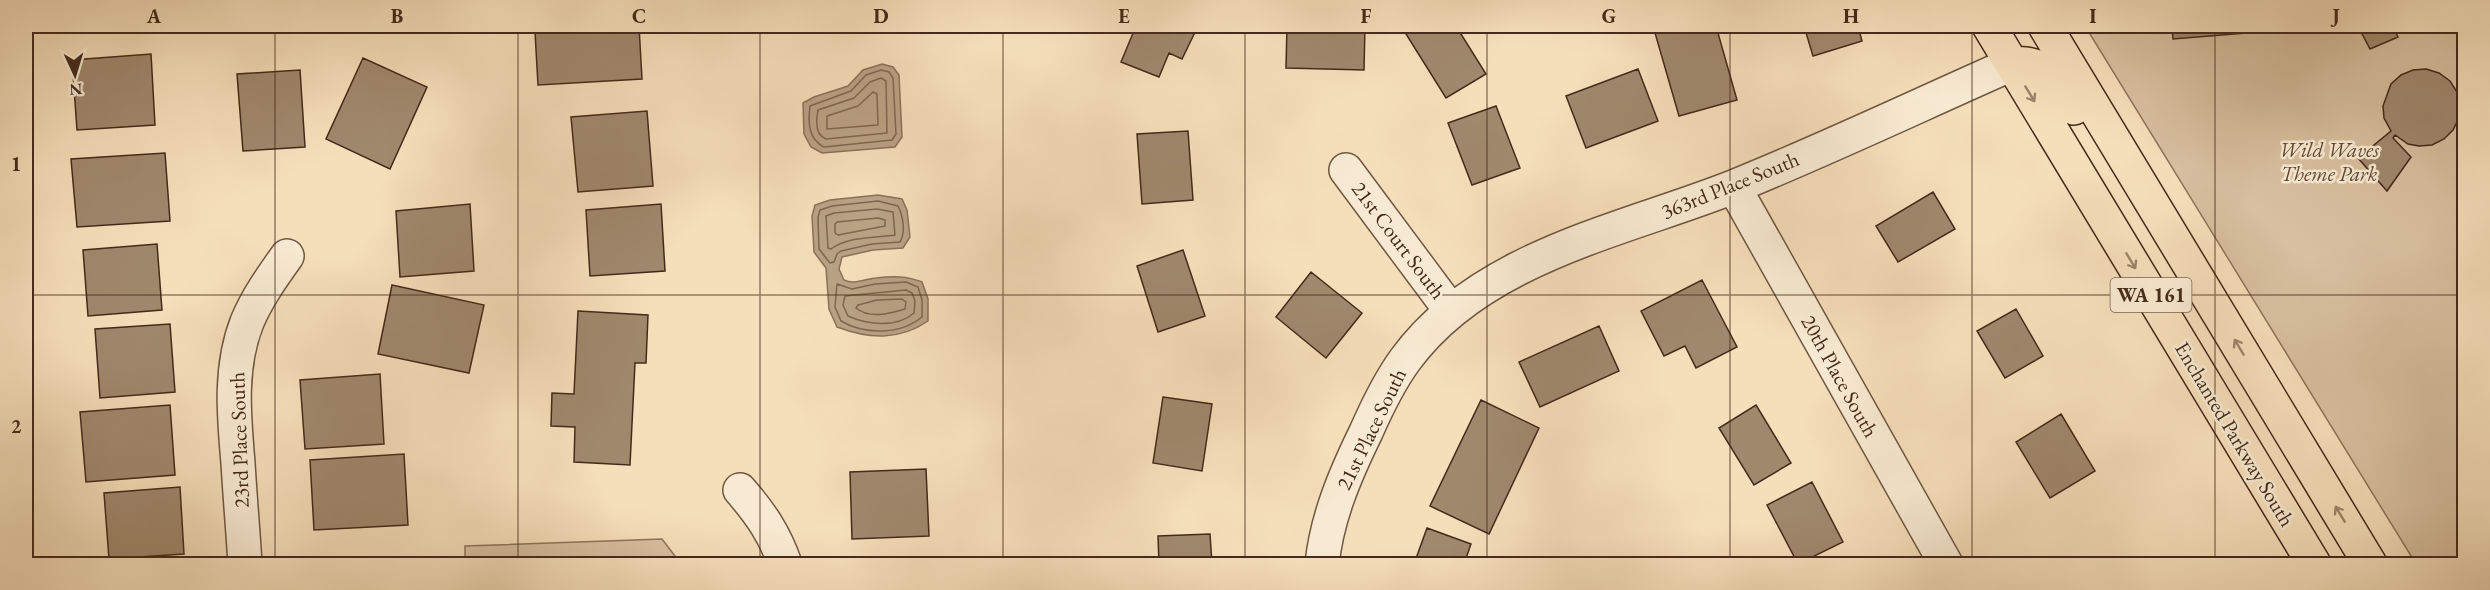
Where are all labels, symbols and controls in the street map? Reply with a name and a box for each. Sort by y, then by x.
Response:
text: A [146,3,162,29]
text: B [391,3,403,29]
text: C [632,3,646,29]
text: D [873,3,889,29]
text: E [1118,3,1130,29]
text: F [1361,3,1372,29]
text: G [1602,3,1616,29]
text: H [1843,3,1859,29]
text: I [2089,3,2097,29]
text: J [2330,3,2340,29]
north arrow [45,45,105,105]
text: N [69,79,83,100]
one-way arrow [2024,85,2036,102]
park label: Wild Waves Theme Park [2279,136,2379,187]
street label: 363rd Place South [1657,145,1803,225]
text: 1 [11,151,21,177]
street label: 21st Court South [1346,176,1452,304]
one-way arrow [2125,252,2137,269]
road number: WA 161 [2110,278,2192,312]
street label: 20th Place South [1795,310,1885,442]
street label: Enchanted Parkway South [2169,337,2301,532]
one-way arrow [2233,339,2245,356]
street label: 21st Place South [1330,364,1412,494]
street label: 23rd Place South [223,371,255,509]
text: 2 [11,413,22,439]
one-way arrow [2334,506,2346,523]

